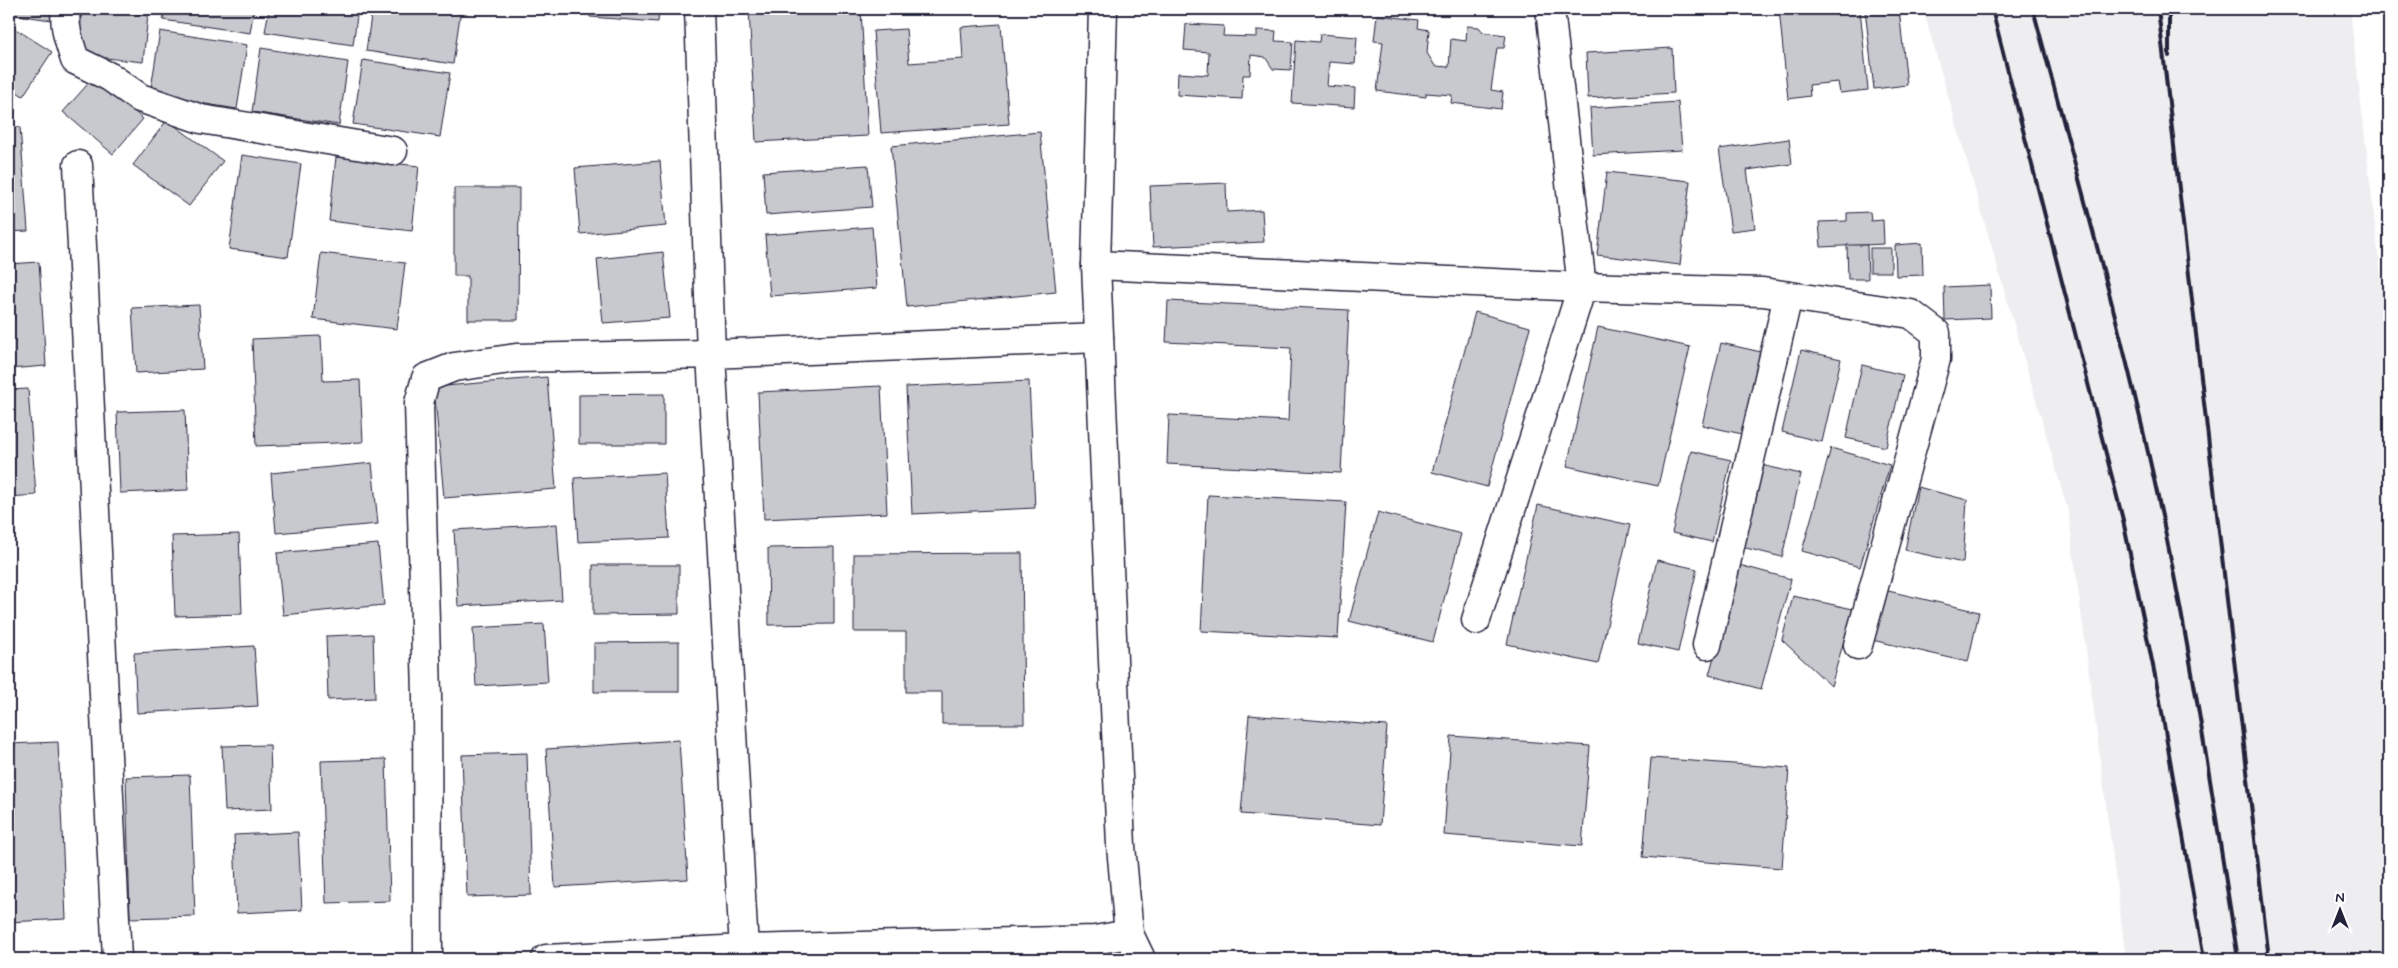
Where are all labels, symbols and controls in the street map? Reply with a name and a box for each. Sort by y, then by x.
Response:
north arrow [2316,886,2366,936]
text: N [2335,889,2345,907]

